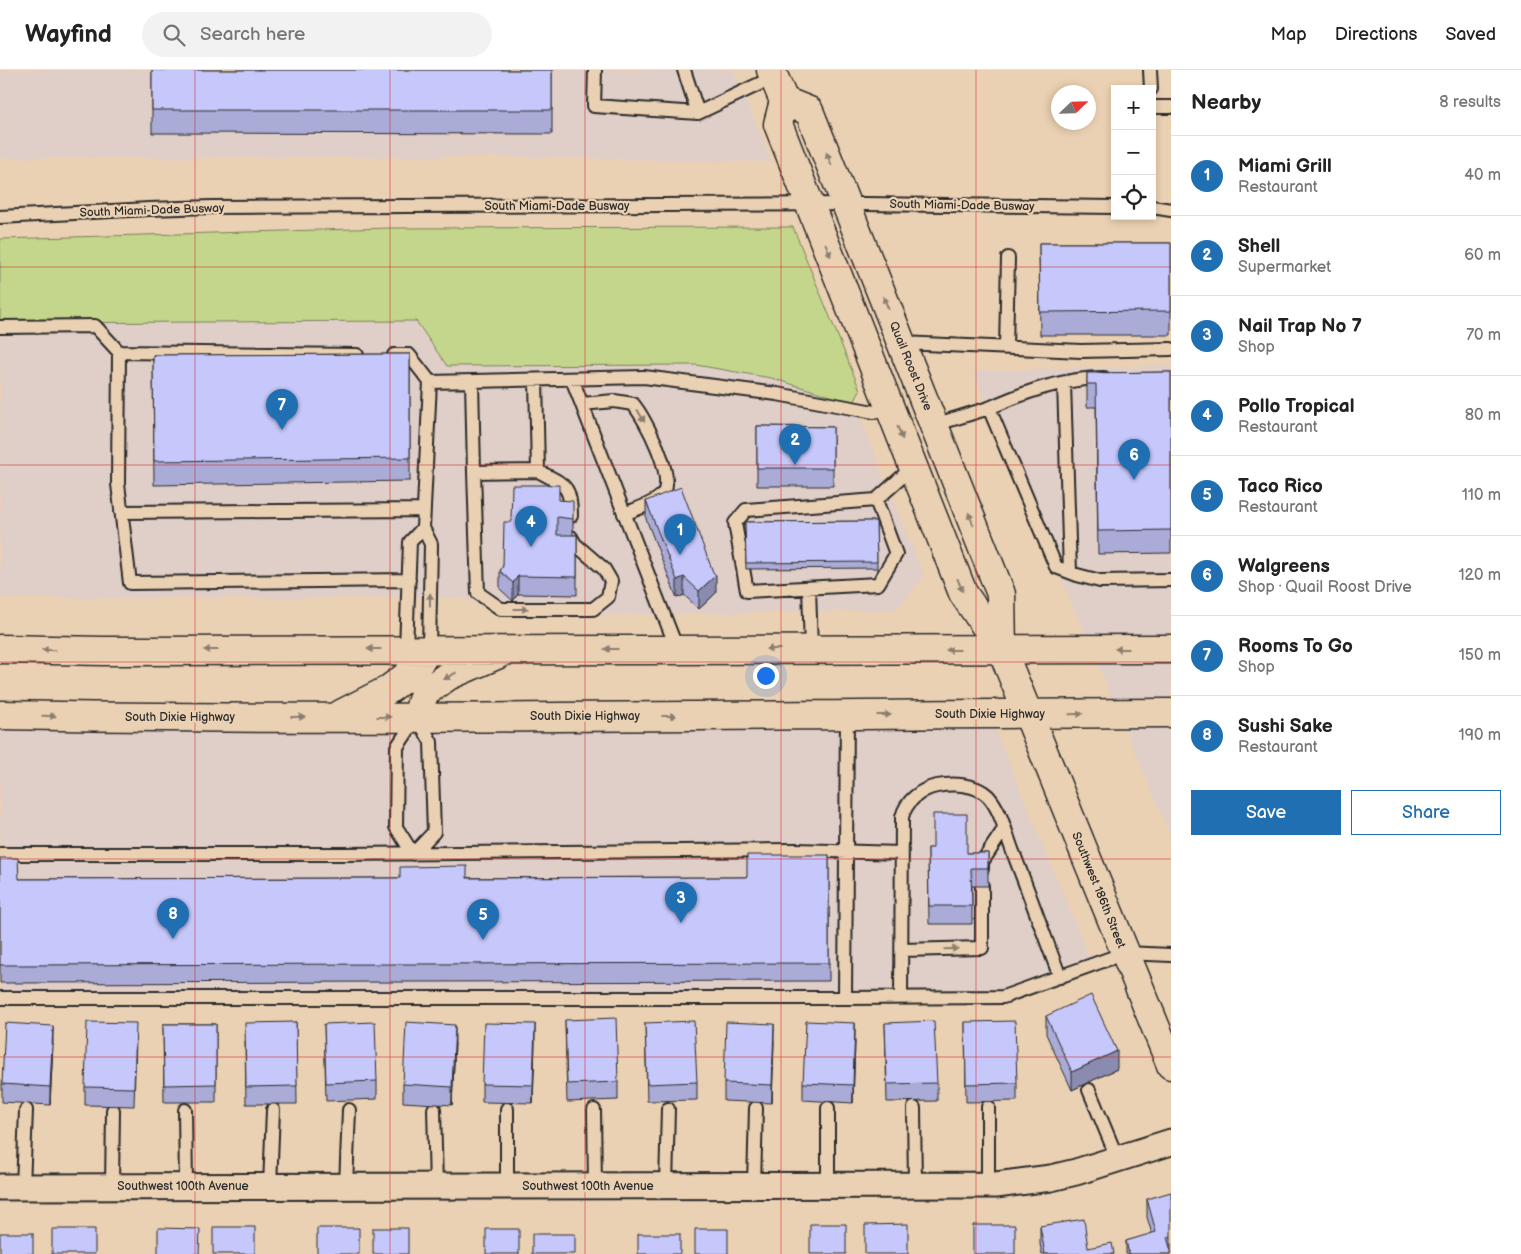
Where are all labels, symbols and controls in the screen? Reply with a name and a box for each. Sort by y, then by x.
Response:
search box [142,12,492,57]
text: Wayfind [25,20,112,49]
icon: search [160,21,188,49]
text: Search here [200,23,305,46]
text: Map [1271,24,1307,45]
text: Directions [1335,24,1417,45]
text: Saved [1445,24,1496,45]
north arrow [1051,85,1096,130]
map controls [1111,85,1156,220]
button: + [1111,85,1156,130]
text: Nearby [1191,90,1261,115]
text: 8 results [1439,93,1501,112]
button: − [1111,130,1156,175]
one-way arrow [825,151,833,166]
text: Miami Grill [1238,155,1332,178]
text: 1 [1204,166,1210,185]
text: 40 m [1464,166,1501,185]
button: locate [1111,175,1156,220]
text: Restaurant [1238,178,1318,197]
street label: South Miami-Dade Busway [889,197,1035,214]
street label: South Miami-Dade Busway [485,199,630,214]
street label: South Miami-Dade Busway [79,200,225,221]
text: Shell [1238,235,1280,258]
one-way arrow [825,242,832,257]
text: 2 [1202,246,1212,265]
text: 60 m [1464,246,1501,265]
text: Supermarket [1238,258,1331,277]
one-way arrow [882,295,890,310]
text: Nail Trap No 7 [1238,315,1362,338]
street label: Quail Roost Drive [886,319,935,413]
text: 3 [1202,326,1212,345]
text: 70 m [1466,326,1501,345]
text: Shop [1238,338,1275,357]
pin: 7 [266,389,298,430]
text: Pollo Tropical [1238,395,1355,418]
text: 4 [1202,406,1212,425]
text: 80 m [1465,406,1501,425]
one-way arrow [637,409,646,422]
text: Restaurant [1238,418,1318,437]
pin: 2 [779,424,811,465]
one-way arrow [897,426,904,441]
pin: 6 [1118,439,1150,480]
text: Taco Rico [1238,475,1323,498]
text: 5 [1202,486,1212,505]
text: 110 m [1462,486,1501,505]
text: Restaurant [1238,498,1318,517]
pin: 4 [515,506,547,547]
one-way arrow [967,511,975,526]
pin: 1 [664,514,696,555]
text: Walgreens [1238,555,1330,578]
text: 6 [1202,566,1212,585]
text: 120 m [1458,566,1501,585]
one-way arrow [956,577,964,592]
text: Shop · Quail Roost Drive [1238,578,1412,597]
one-way arrow [426,592,434,608]
one-way arrow [513,605,529,613]
text: Rooms To Go [1238,635,1353,658]
one-way arrow [365,645,381,653]
one-way arrow [602,645,618,653]
one-way arrow [765,645,781,653]
one-way arrow [1114,645,1130,653]
one-way arrow [40,646,56,654]
one-way arrow [203,646,219,654]
one-way arrow [945,646,961,654]
text: 7 [1203,646,1211,665]
text: 150 m [1459,646,1501,665]
text: Shop [1238,658,1275,677]
your location [753,663,779,689]
one-way arrow [442,672,457,680]
street label: South Dixie Highway [935,707,1045,722]
street label: South Dixie Highway [530,709,640,724]
street label: South Dixie Highway [125,710,235,725]
one-way arrow [1068,710,1084,718]
one-way arrow [876,711,892,719]
one-way arrow [41,712,57,720]
one-way arrow [661,712,677,720]
one-way arrow [291,713,307,721]
one-way arrow [376,713,392,721]
text: Sushi Sake [1238,715,1333,738]
text: 8 [1202,726,1212,745]
text: 190 m [1459,726,1501,745]
text: Restaurant [1238,738,1318,757]
button: Save [1191,790,1341,835]
button: Share [1351,790,1501,835]
street label: Southwest 186th Street [1068,830,1129,951]
pin: 3 [665,882,697,923]
pin: 8 [157,898,189,939]
pin: 5 [467,899,499,940]
one-way arrow [943,945,959,953]
street label: Southwest 100th Avenue [117,1179,249,1194]
street label: Southwest 100th Avenue [522,1179,654,1194]

